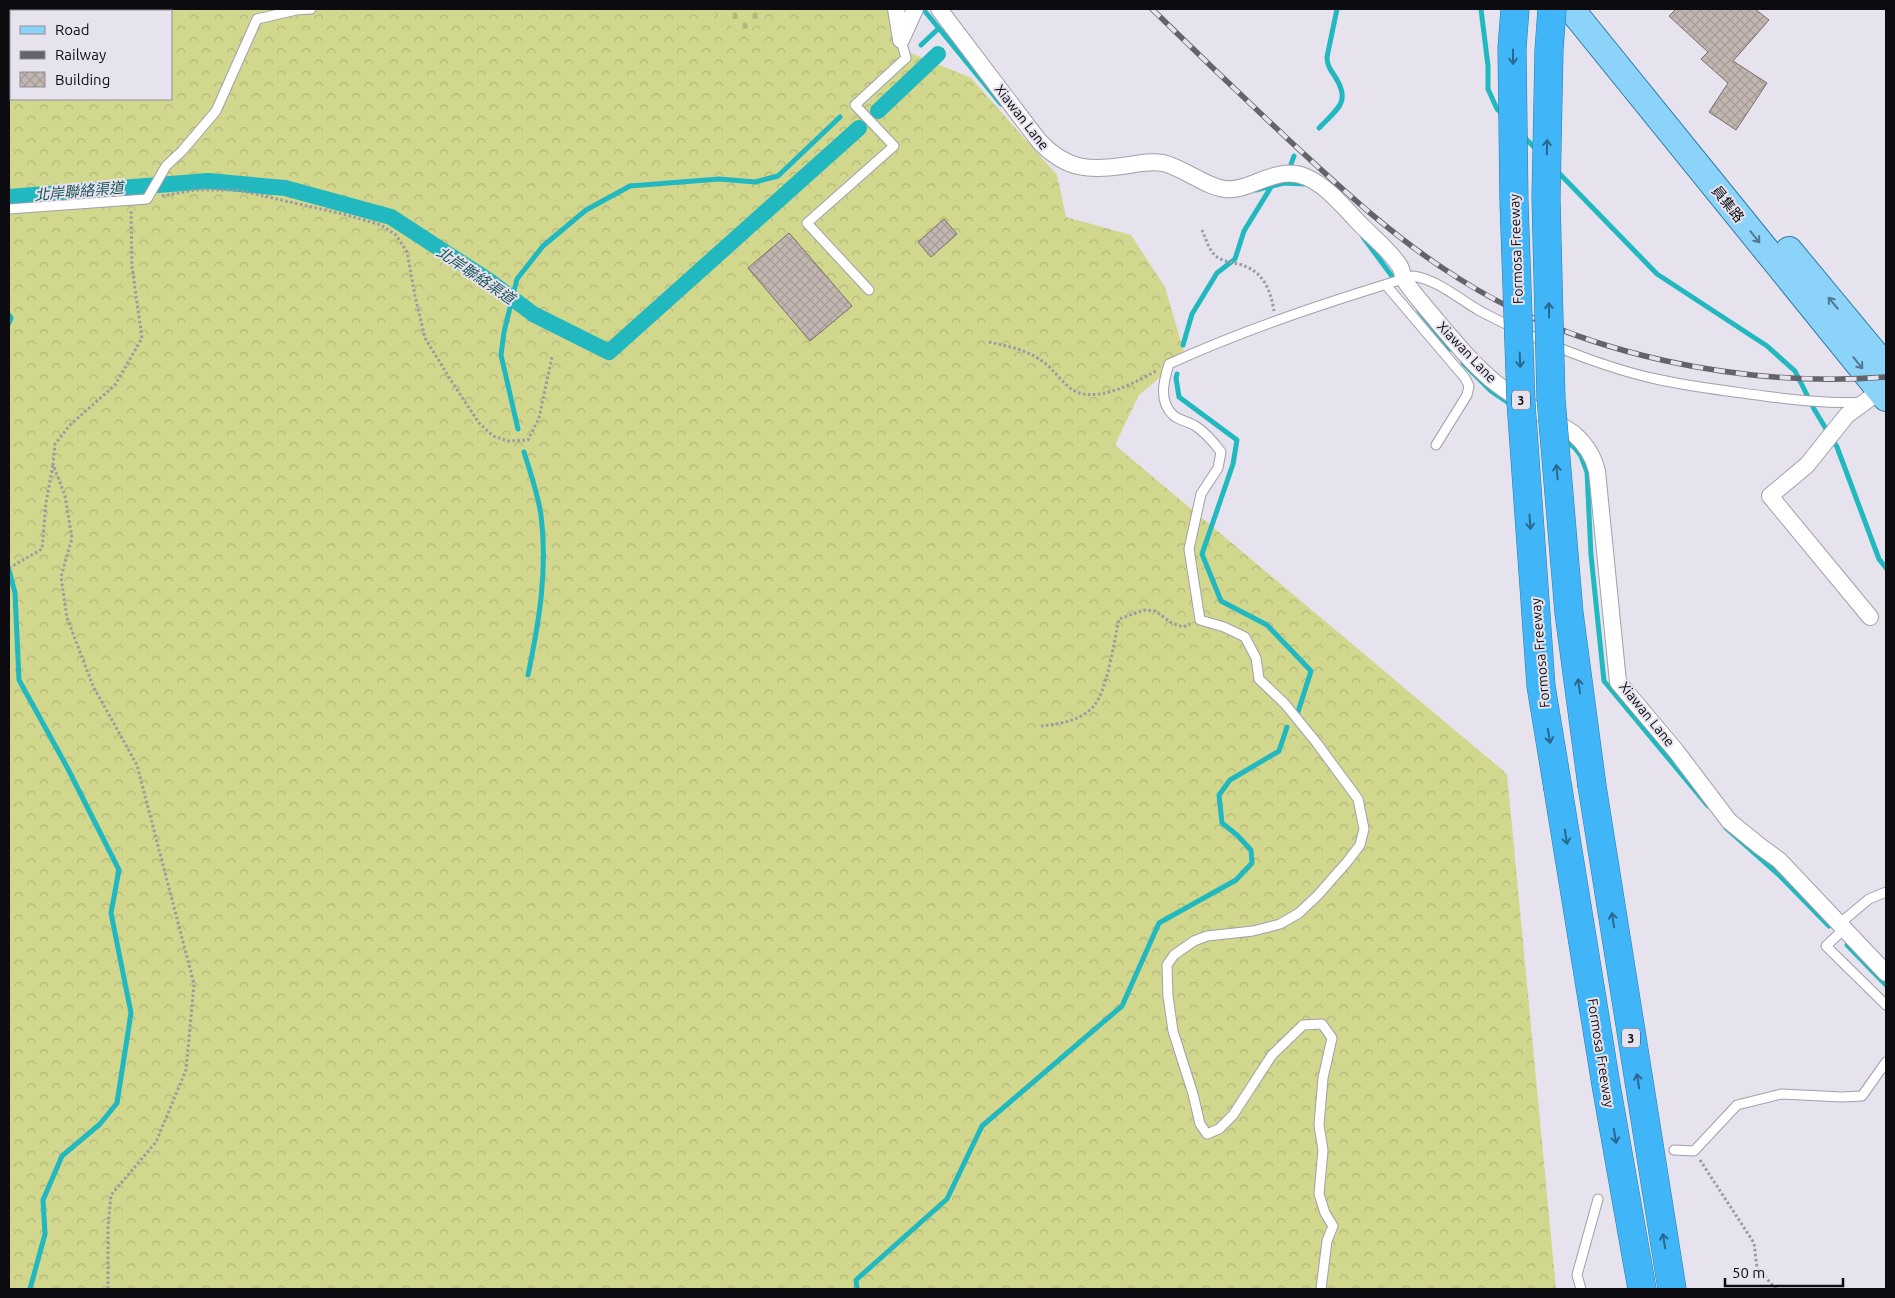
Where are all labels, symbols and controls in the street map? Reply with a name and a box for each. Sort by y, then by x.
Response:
legend [10,10,172,100]
text: Road [55,21,90,38]
text: Railway [55,46,106,63]
one-way arrow [1508,49,1517,65]
text: Building [55,71,110,88]
street label: Xiawan Lane [992,81,1052,153]
one-way arrow [1542,140,1552,156]
water label: 北岸聯絡渠道 [33,178,127,203]
street label: 員集路 [1709,183,1747,225]
street label: Formosa Freeway [1506,193,1526,304]
one-way arrow [1750,230,1761,243]
water label: 北岸聯絡渠道 [434,243,520,308]
one-way arrow [1827,297,1838,310]
one-way arrow [1544,302,1554,318]
street label: Xiawan Lane [1434,318,1500,386]
one-way arrow [1515,352,1524,368]
one-way arrow [1852,357,1863,370]
road number: 3 [1512,390,1530,410]
one-way arrow [1552,464,1562,480]
one-way arrow [1525,514,1534,530]
street label: Formosa Freeway [1527,597,1553,709]
one-way arrow [1573,678,1583,694]
street label: Xiawan Lane [1616,678,1678,750]
one-way arrow [1545,727,1555,743]
one-way arrow [1561,829,1571,845]
one-way arrow [1607,913,1617,929]
street label: Formosa Freeway [1584,997,1618,1109]
road number: 3 [1622,1028,1640,1048]
one-way arrow [1633,1073,1643,1089]
one-way arrow [1610,1128,1620,1144]
one-way arrow [1658,1233,1668,1249]
scale bar [1725,1256,1842,1288]
text: 50 m [1732,1264,1765,1281]

